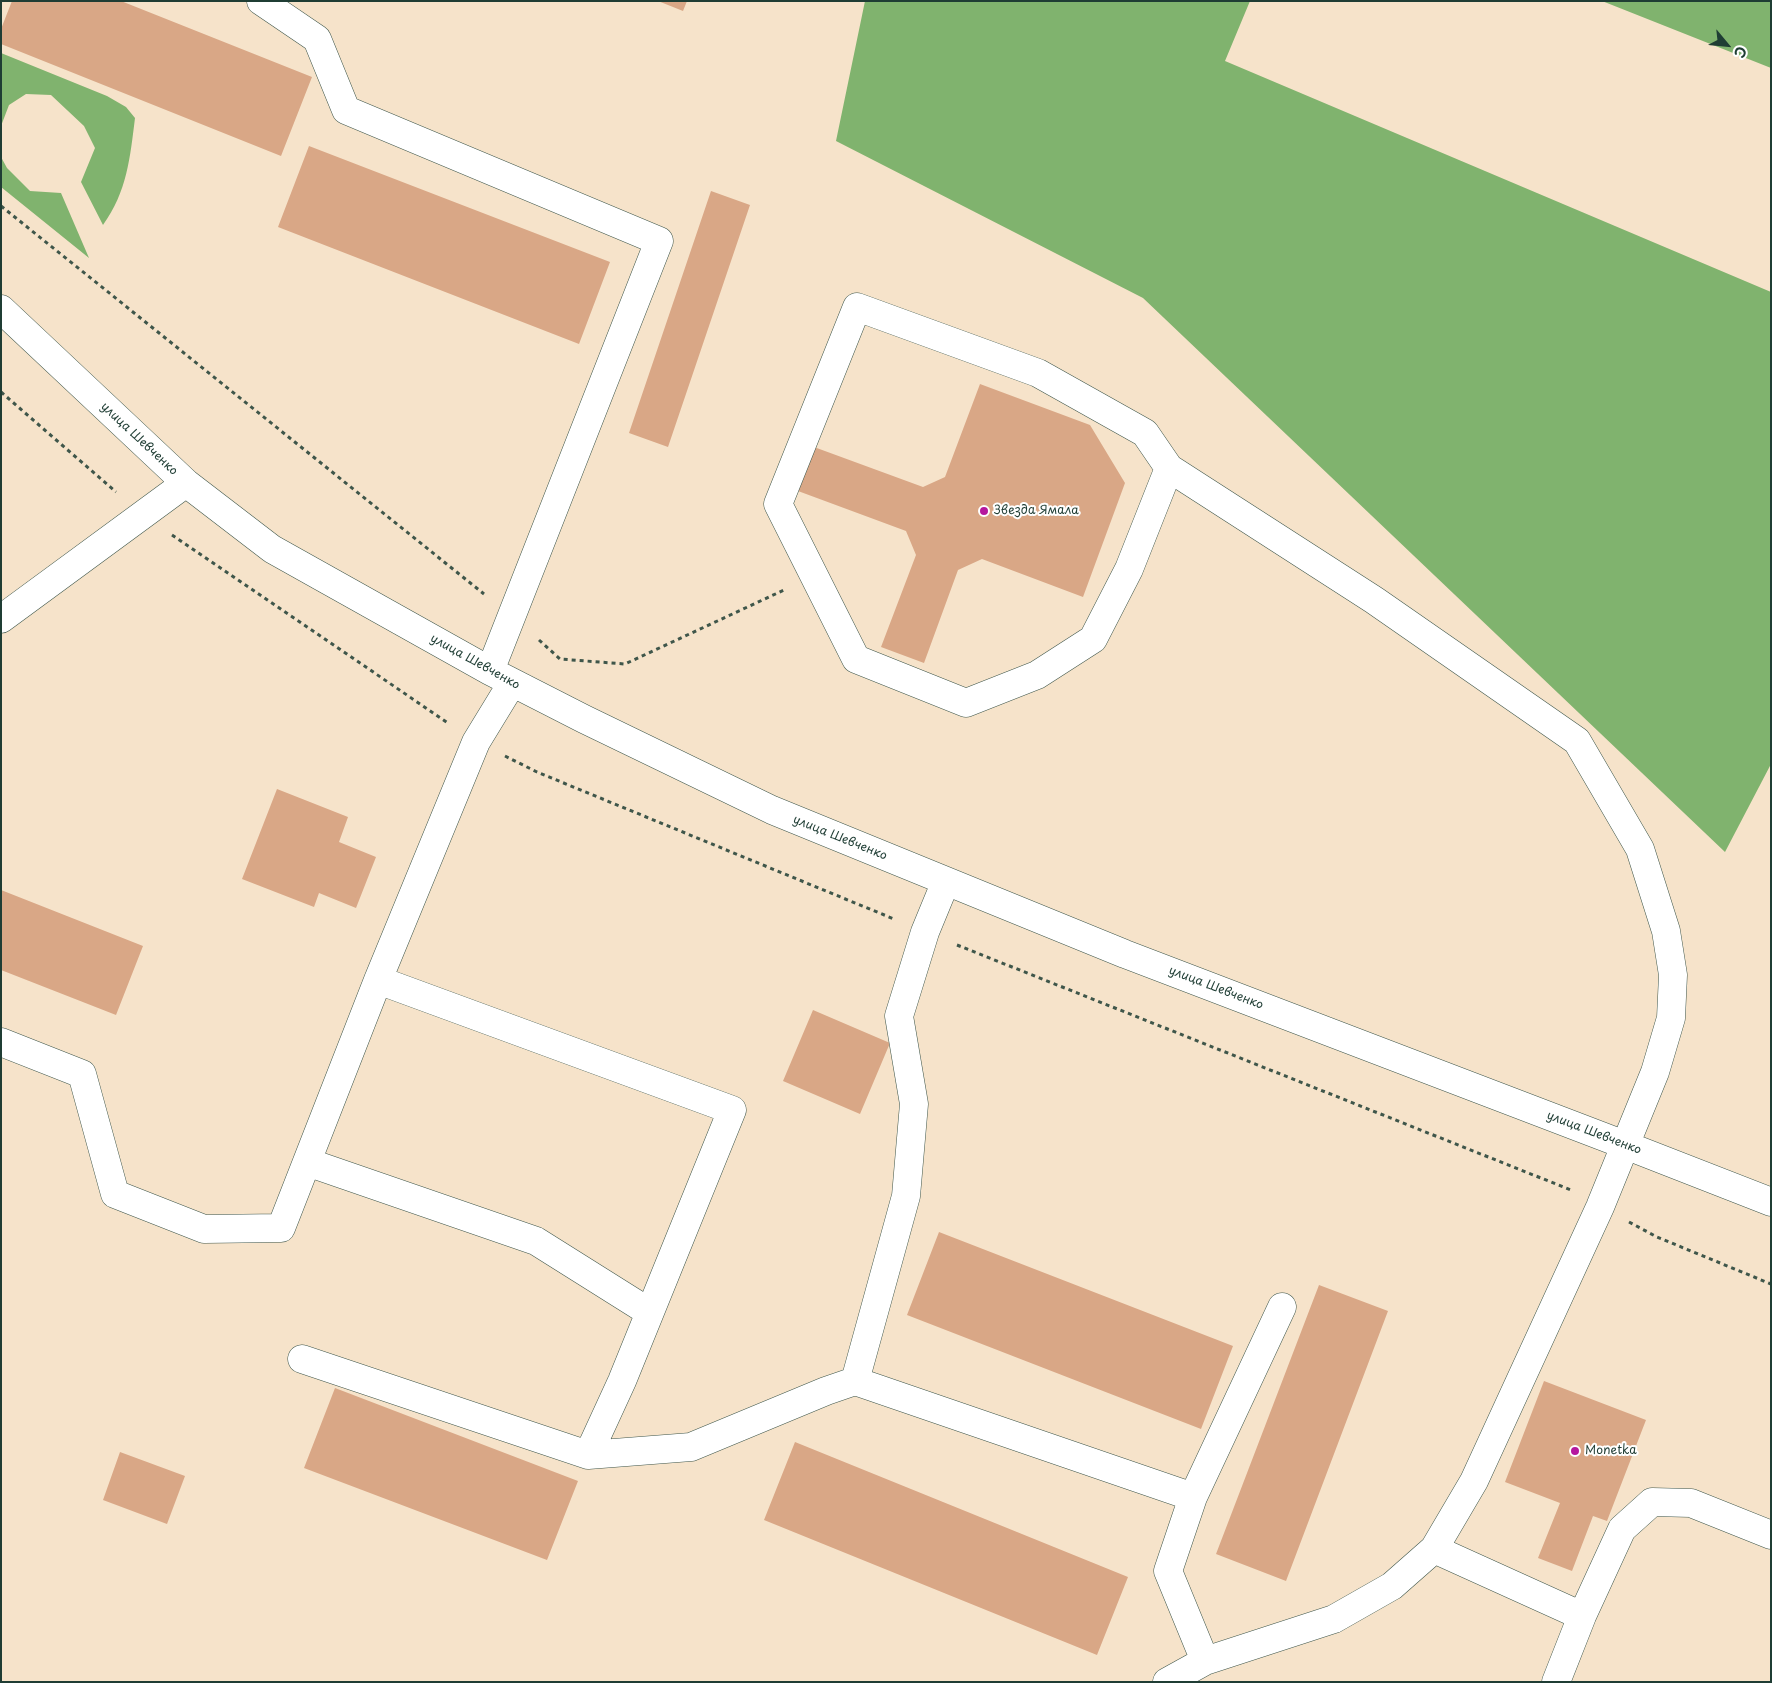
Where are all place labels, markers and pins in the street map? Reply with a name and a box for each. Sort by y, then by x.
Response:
place label: Звезда Ямала [994,504,1079,518]
marker: Звезда Ямала [978,505,990,517]
place label: Monetka [1585,1444,1637,1458]
marker: Monetka [1569,1445,1581,1457]

